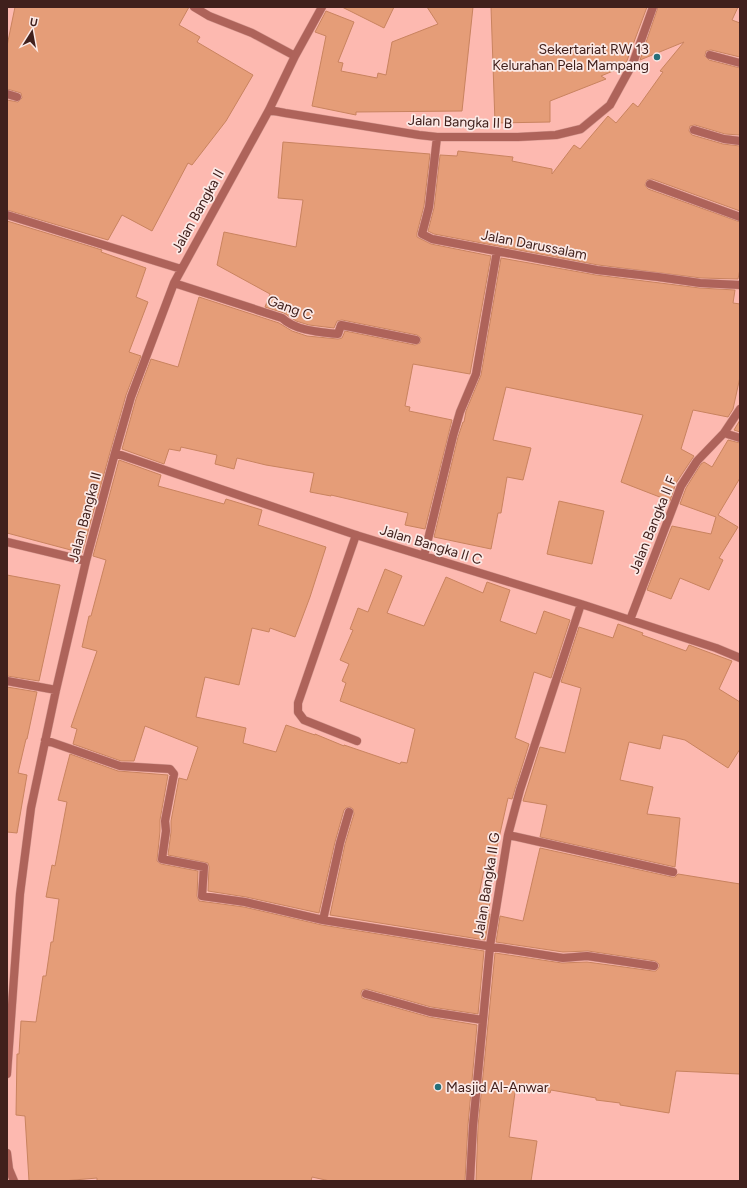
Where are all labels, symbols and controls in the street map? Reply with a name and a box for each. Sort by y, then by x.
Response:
north arrow [12,12,52,52]
text: U [29,16,39,30]
place label: Sekertariat RW 13 Kelurahan Pela Mampang [492,41,649,74]
marker: Sekertariat RW 13 Kelurahan Pela Mampang [652,52,662,62]
street label: Jalan Bangka II B [408,112,512,132]
street label: Jalan Bangka II [168,166,228,256]
street label: Jalan Darussalam [480,226,588,264]
street label: Gang C [265,292,315,324]
street label: Jalan Bangka II [65,470,105,564]
street label: Jalan Bangka II F [626,473,680,576]
street label: Jalan Bangka II C [378,521,484,569]
street label: Jalan Bangka II G [470,831,504,939]
place label: Masjid Al-Anwar [446,1079,549,1096]
marker: Masjid Al-Anwar [433,1082,443,1092]

